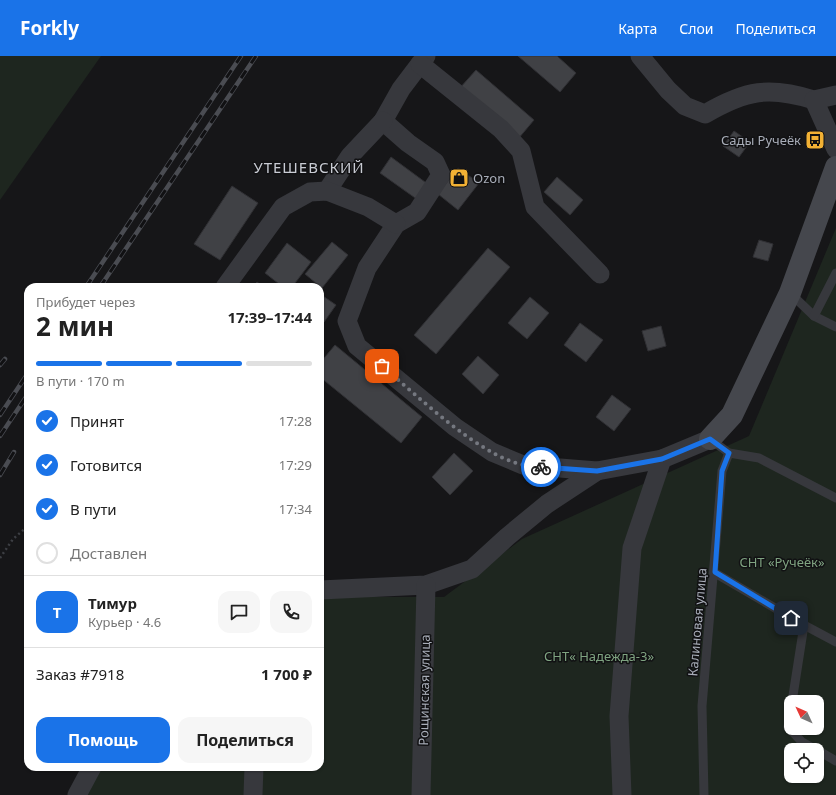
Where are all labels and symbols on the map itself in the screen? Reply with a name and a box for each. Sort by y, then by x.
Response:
bus stop icon: Сады Ручеёк [804,129,826,151]
place label: Сады Ручеёк [721,131,801,149]
district label: УТЕШЕВСКИЙ [253,157,365,177]
shop icon: Ozon [448,167,470,189]
place label: Ozon [473,169,505,187]
pin [365,349,399,383]
courier [521,447,561,487]
park label: СНТ «Ручеёк» [739,553,825,571]
street label: Калиновая улица [683,567,711,677]
pin [774,601,808,635]
street label: Рощинская улица [414,634,434,746]
park label: СНТ« Надежда-3» [544,647,654,665]
north arrow [784,695,824,735]

